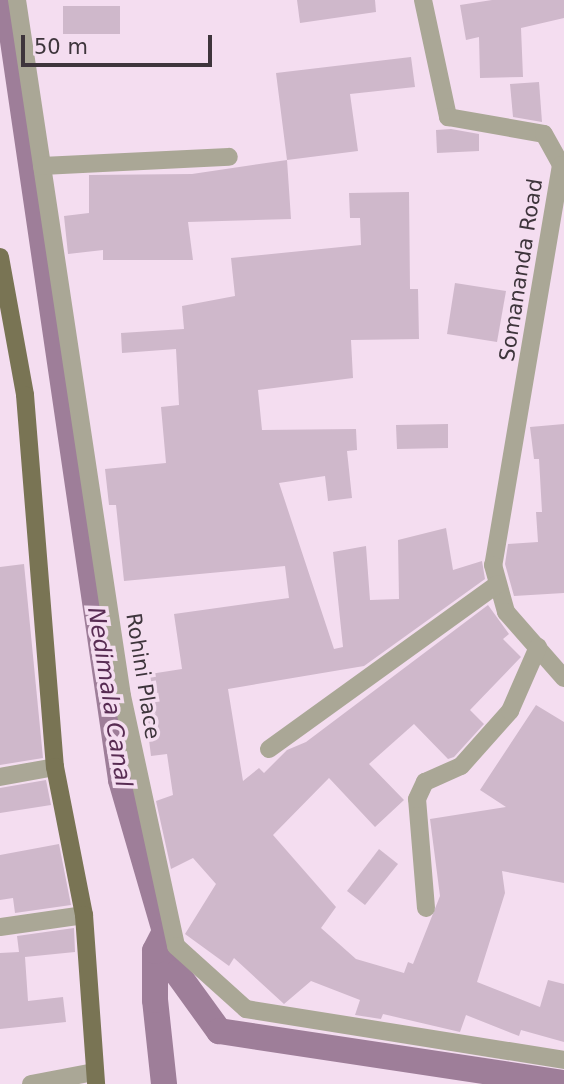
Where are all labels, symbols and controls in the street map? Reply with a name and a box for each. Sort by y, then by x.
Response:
scale bar [24,21,215,65]
text: 50 m [34,35,88,59]
street label: Somananda Road [494,177,548,363]
water label: Nedimala Canal [82,605,138,789]
street label: Rohini Place [121,611,165,741]

